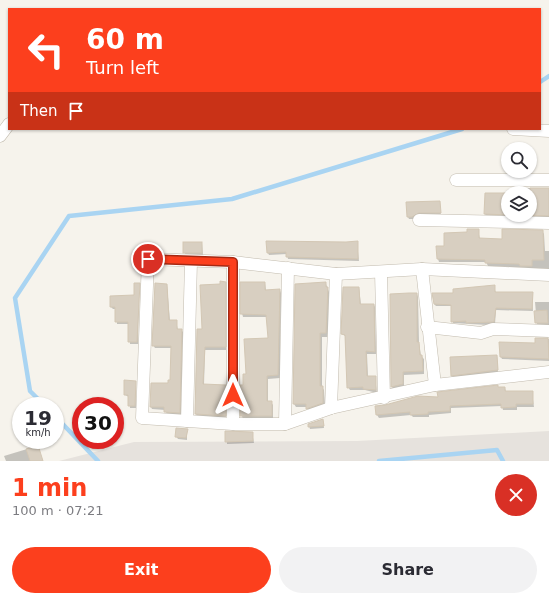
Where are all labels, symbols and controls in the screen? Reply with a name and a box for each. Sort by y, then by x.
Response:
text: 60 m [86,23,164,56]
icon: left [20,24,72,76]
text: Turn left [86,57,159,78]
icon: arrive [65,100,87,122]
text: Then [20,102,57,120]
map controls [501,142,537,222]
button: search [501,142,537,178]
button: layers [501,186,537,222]
pin [131,242,165,276]
icon: arrive [137,248,159,270]
position arrow [212,374,254,416]
speed limit sign: 30 [72,397,124,449]
text: 19 [24,406,52,430]
text: km/h [25,427,51,438]
text: 1 min [12,474,87,502]
button: close [495,474,537,516]
text: 100 m · 07:21 [12,503,103,518]
button: Exit [12,547,271,593]
button: Share [279,547,537,593]

